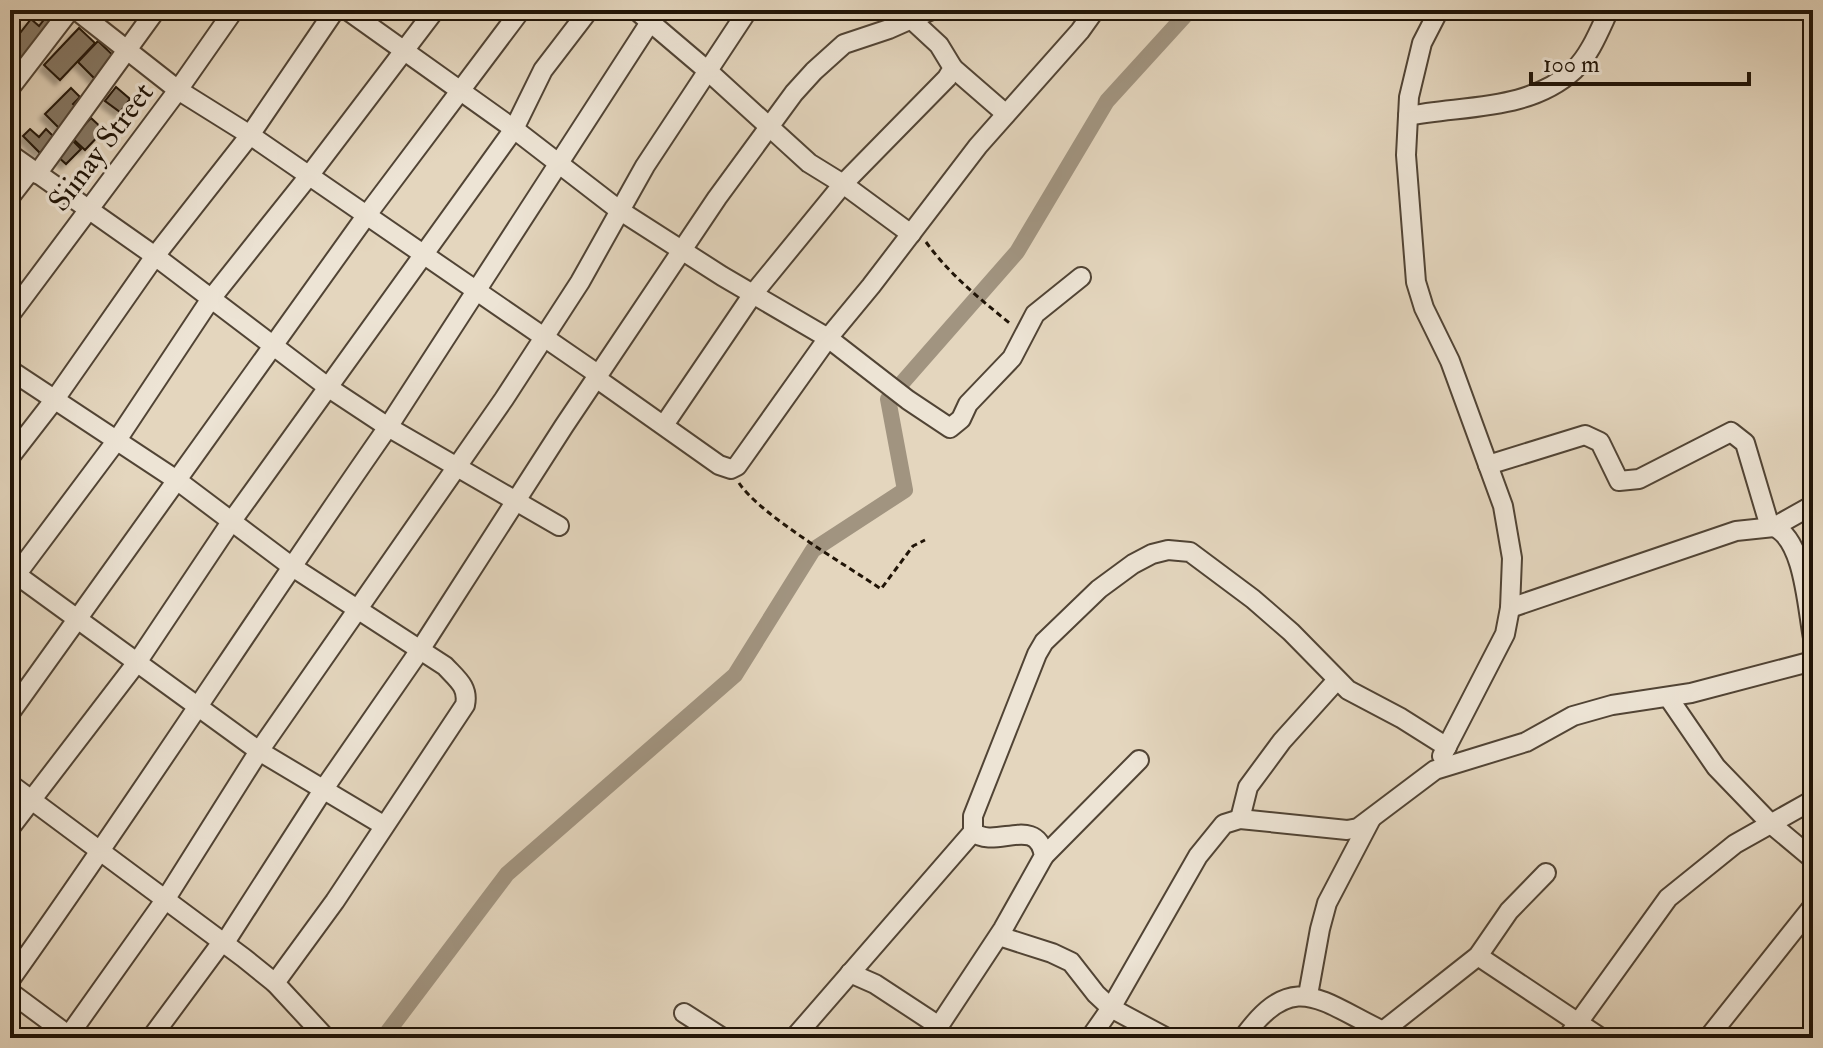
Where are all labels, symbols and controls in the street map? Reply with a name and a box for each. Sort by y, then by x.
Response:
scale bar [1531,36,1749,86]
text: 100 m [1543,49,1600,80]
street label: Siinay Street [41,75,162,219]

